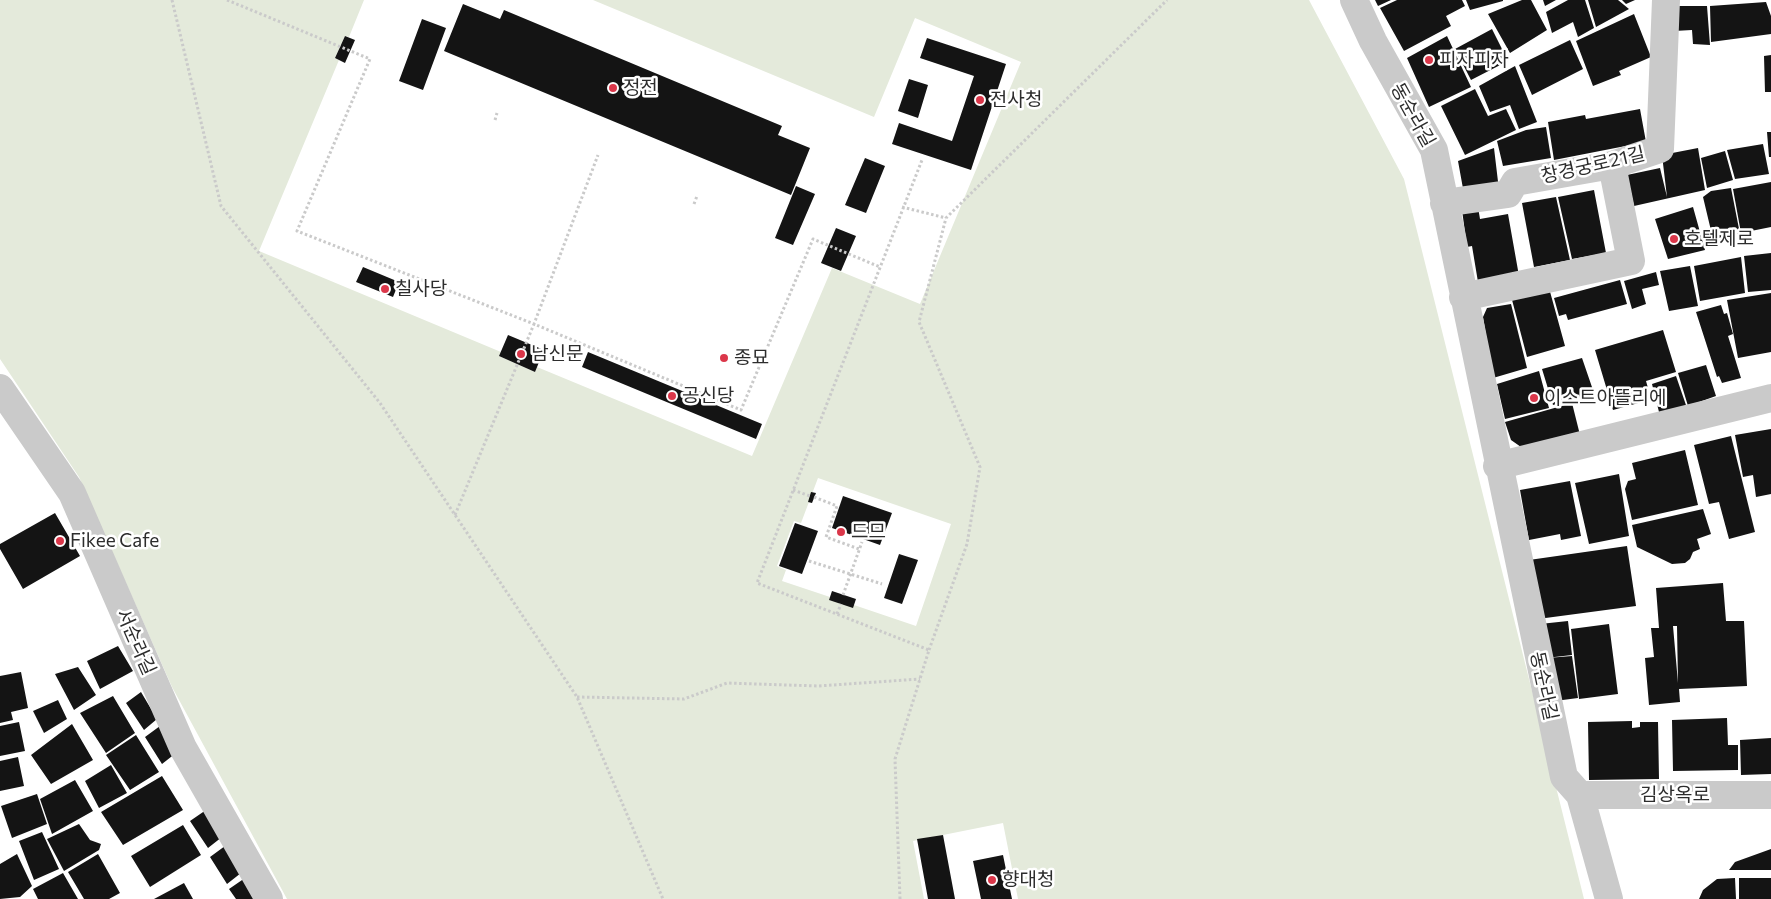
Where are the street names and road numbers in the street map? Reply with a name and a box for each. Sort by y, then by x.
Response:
street label: 동순라길 [1386,79,1440,151]
street label: 창경궁로21길 [1539,142,1647,188]
street label: 서순라길 [111,605,161,679]
street label: 동순라길 [1526,649,1562,723]
street label: 김상옥로 [1640,784,1710,806]

